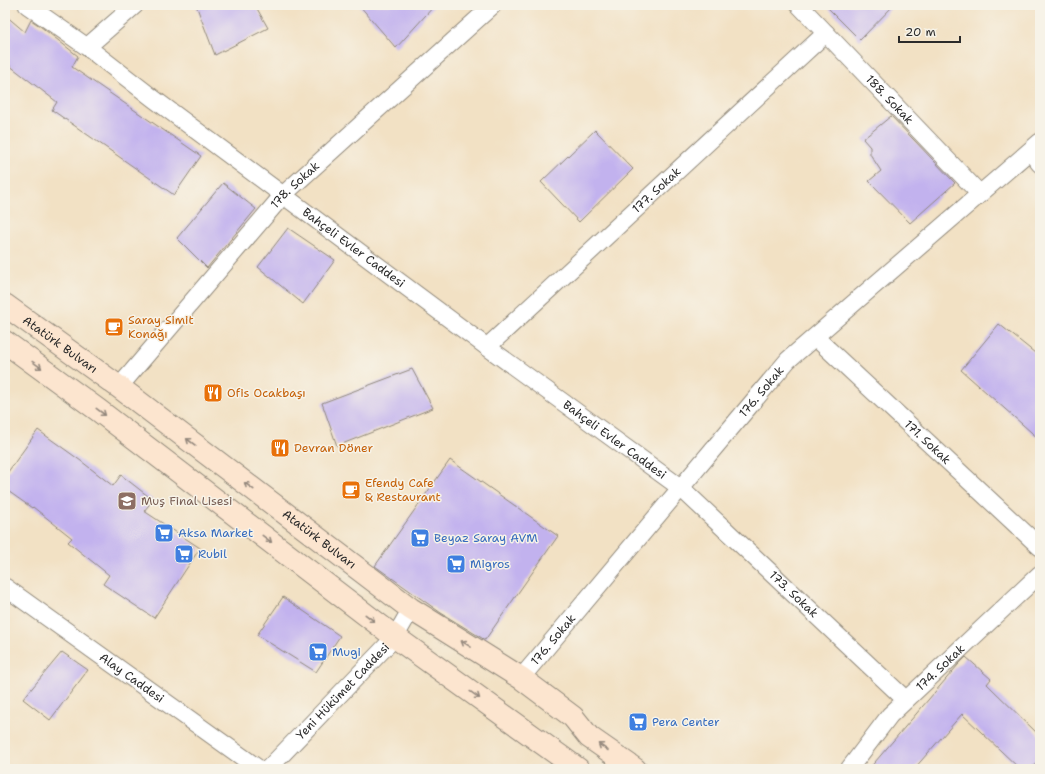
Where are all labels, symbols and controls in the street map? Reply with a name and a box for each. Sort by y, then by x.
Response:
scale bar [899,18,960,44]
text: 20 m [905,24,936,40]
street label: 188. Sokak [862,72,917,128]
street label: 178. Sokak [267,158,323,212]
street label: 177. Sokak [629,163,684,217]
street label: Bahçeli Evler Caddesi [299,204,408,291]
street label: Atatürk Bulvarı [20,312,101,377]
place label: Saray Simit Konağı [128,312,194,342]
cafe icon: Saray Simit Konağı [103,316,125,338]
one-way arrow [31,361,42,369]
street label: 176. Sokak [735,363,788,420]
restaurant icon: Ofis Ocakbaşı [202,382,224,404]
place label: Ofis Ocakbaşı [227,385,306,401]
street label: Bahçeli Evler Caddesi [560,397,669,483]
one-way arrow [96,408,107,416]
street label: 171. Sokak [901,416,954,468]
restaurant icon: Devran Döner [269,437,291,459]
one-way arrow [185,438,196,446]
place label: Devran Döner [294,440,374,456]
place label: Efendy Cafe & Restaurant [365,475,441,505]
cafe icon: Efendy Cafe & Restaurant [340,479,362,501]
one-way arrow [244,482,255,490]
school or university icon: Muş Final Lisesi [116,490,138,512]
place label: Muş Final Lisesi [141,493,232,509]
street label: Atatürk Bulvarı [279,506,359,572]
supermarket icon: Aksa Market [153,522,175,544]
place label: Aksa Market [178,525,253,541]
supermarket icon: Beyaz Saray AVM [409,527,431,549]
place label: Beyaz Saray AVM [434,530,538,546]
one-way arrow [261,535,272,543]
supermarket icon: Rubil [173,543,195,565]
place label: Rubil [198,546,227,562]
supermarket icon: Migros [445,553,467,575]
place label: Migros [470,556,510,572]
street label: 173. Sokak [766,567,822,621]
street label: 176. Sokak [527,611,579,669]
one-way arrow [365,614,376,622]
street label: Yeni Hükümet Caddesi [293,639,393,743]
one-way arrow [460,639,472,647]
supermarket icon: Mugi [307,641,329,663]
street label: 174. Sokak [913,641,968,695]
place label: Mugi [332,644,361,660]
street label: Alay Caddesi [96,649,167,706]
one-way arrow [469,691,480,699]
supermarket icon: Pera Center [627,711,649,733]
place label: Pera Center [652,714,720,730]
one-way arrow [597,743,608,751]

